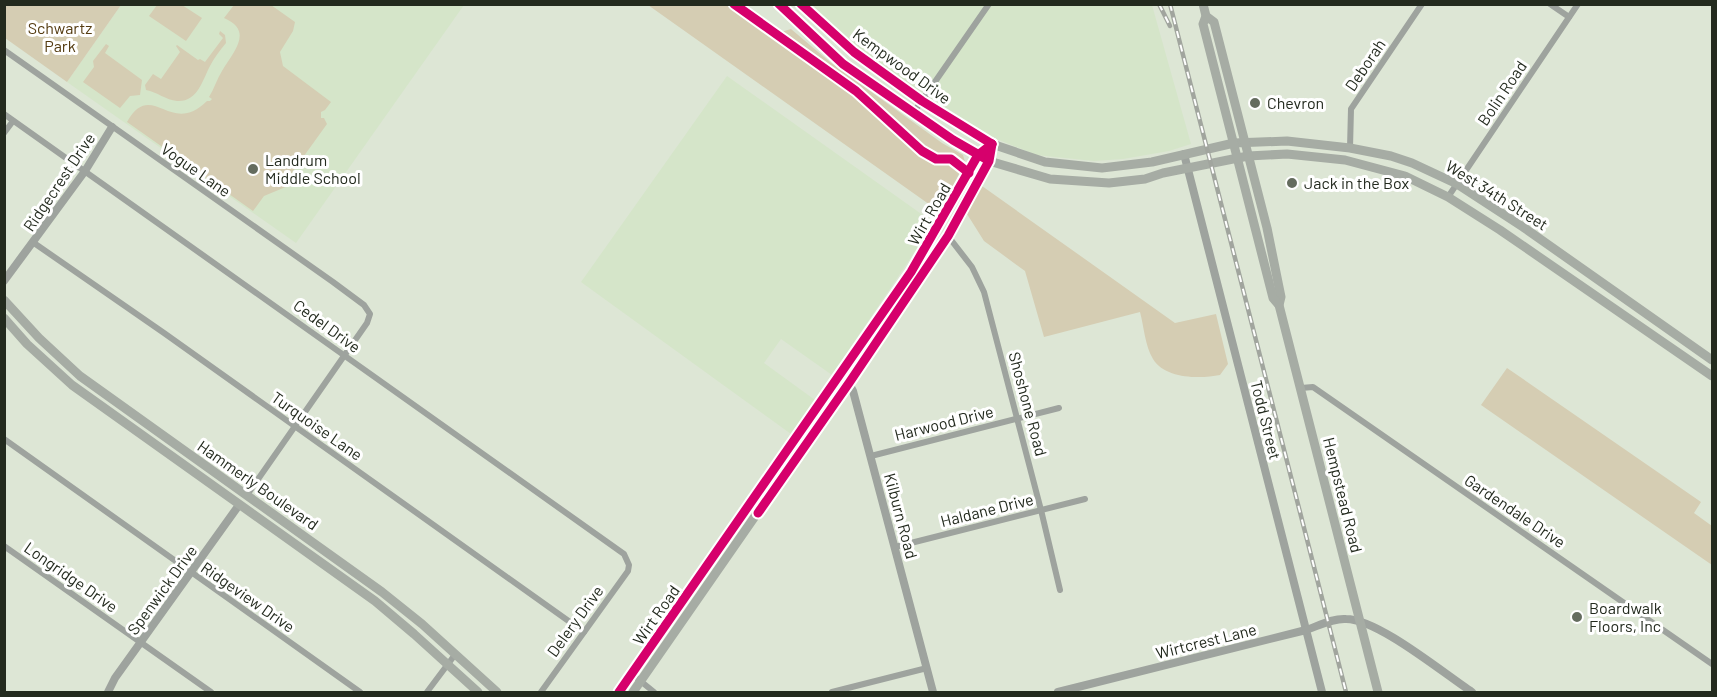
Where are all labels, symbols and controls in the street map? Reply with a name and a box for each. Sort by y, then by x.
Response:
park label: Schwartz Park [28,18,92,55]
street label: Kempwood Drive [850,24,955,107]
street label: Deborah [1340,35,1389,94]
street label: Bolin Road [1473,57,1530,129]
place label: Chevron [1267,93,1324,112]
marker: Chevron [1248,96,1262,110]
street label: Ridgecrest Drive [19,129,98,234]
street label: Vogue Lane [158,139,235,200]
place label: Landrum Middle School [265,150,361,187]
street label: West 34th Street [1443,156,1552,234]
marker: Landrum Middle School [246,162,260,176]
place label: Jack in the Box [1304,173,1409,192]
marker: Jack in the Box [1285,176,1299,190]
street label: Wirt Road [903,179,954,248]
street label: Cedel Drive [290,295,364,356]
street label: Shoshone Road [1005,350,1052,458]
street label: Todd Street [1247,378,1286,462]
street label: Turquoise Lane [268,387,366,464]
street label: Harwood Drive [892,401,995,444]
street label: Hempstead Road [1320,435,1367,555]
street label: Hammerly Boulevard [194,436,322,533]
street label: Gardendale Drive [1461,470,1569,551]
street label: Kilburn Road [881,471,922,561]
street label: Haldane Drive [938,489,1035,530]
street label: Longridge Drive [21,537,122,616]
street label: Spenwick Drive [123,541,200,638]
street label: Ridgeview Drive [198,557,299,636]
street label: Delery Drive [542,581,607,660]
street label: Wirt Road [628,581,683,648]
place label: Boardwalk Floors, Inc [1589,598,1662,635]
marker: Boardwalk Floors, Inc [1570,610,1584,624]
street label: Wirtcrest Lane [1154,619,1258,662]

